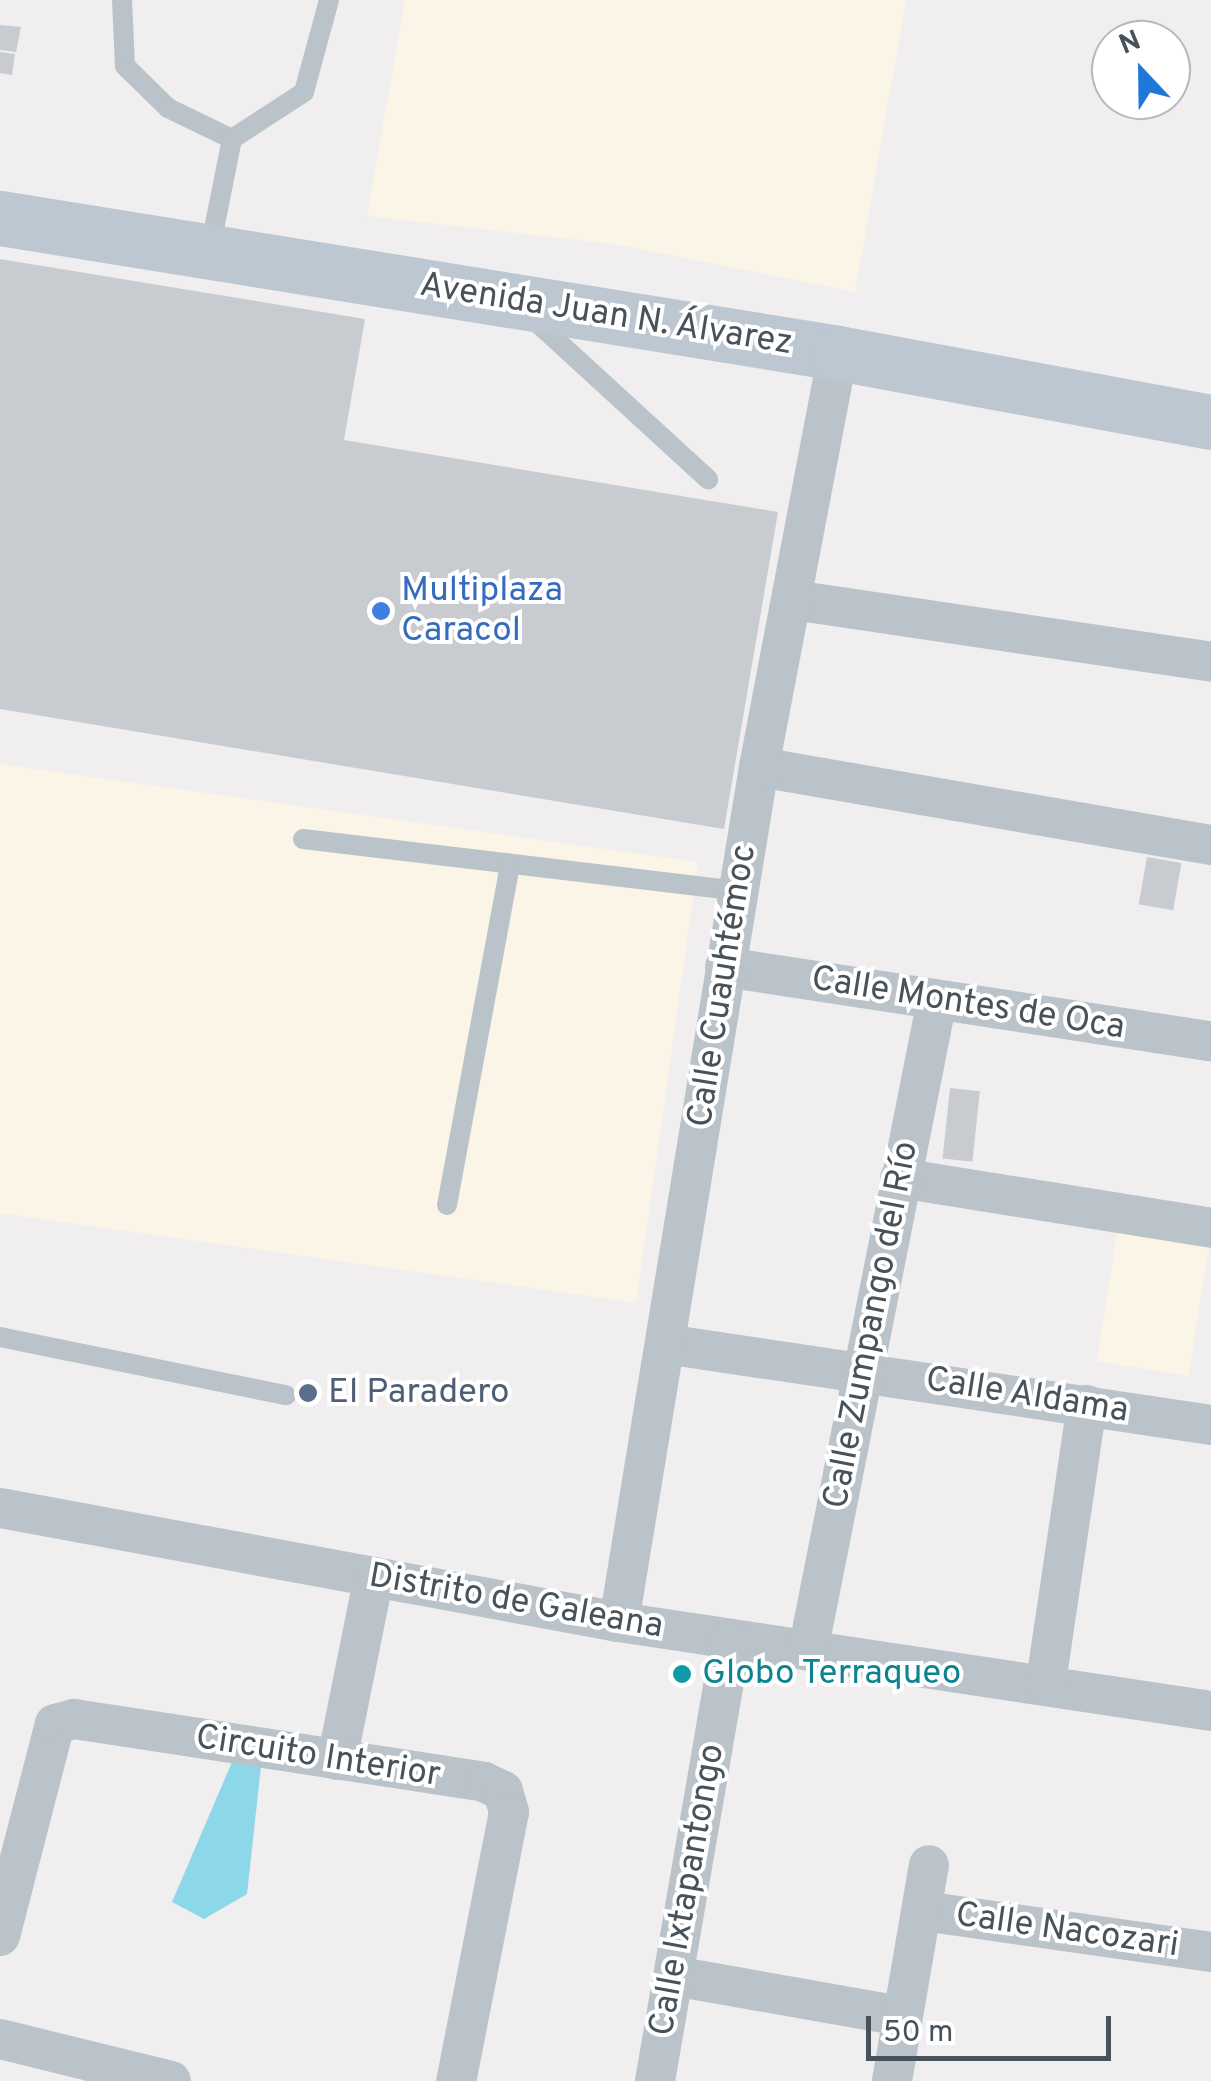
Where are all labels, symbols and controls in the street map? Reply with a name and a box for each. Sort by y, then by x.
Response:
north arrow [1091,20,1191,120]
text: N [1114,24,1147,64]
street label: Avenida Juan N. Álvarez [416,265,796,365]
place label: Multiplaza Caracol [401,570,563,652]
marker: Multiplaza Caracol [370,600,392,622]
street label: Calle Cuauhtémoc [680,842,766,1130]
street label: Calle Montes de Oca [808,958,1128,1050]
street label: Calle Zumpango del Río [816,1138,928,1512]
street label: Calle Aldama [922,1359,1132,1433]
place label: El Paradero [328,1372,510,1414]
marker: El Paradero [297,1382,319,1404]
street label: Distrito de Galeana [366,1555,666,1649]
place label: Globo Terraqueo [702,1653,963,1695]
marker: Globo Terraqueo [671,1663,693,1685]
street label: Circuito Interior [193,1717,443,1797]
street label: Calle Ixtapantongo [642,1741,734,2039]
street label: Calle Nacozari [953,1895,1181,1967]
scale bar [871,1996,1116,2058]
text: 50 m [883,2015,953,2052]

